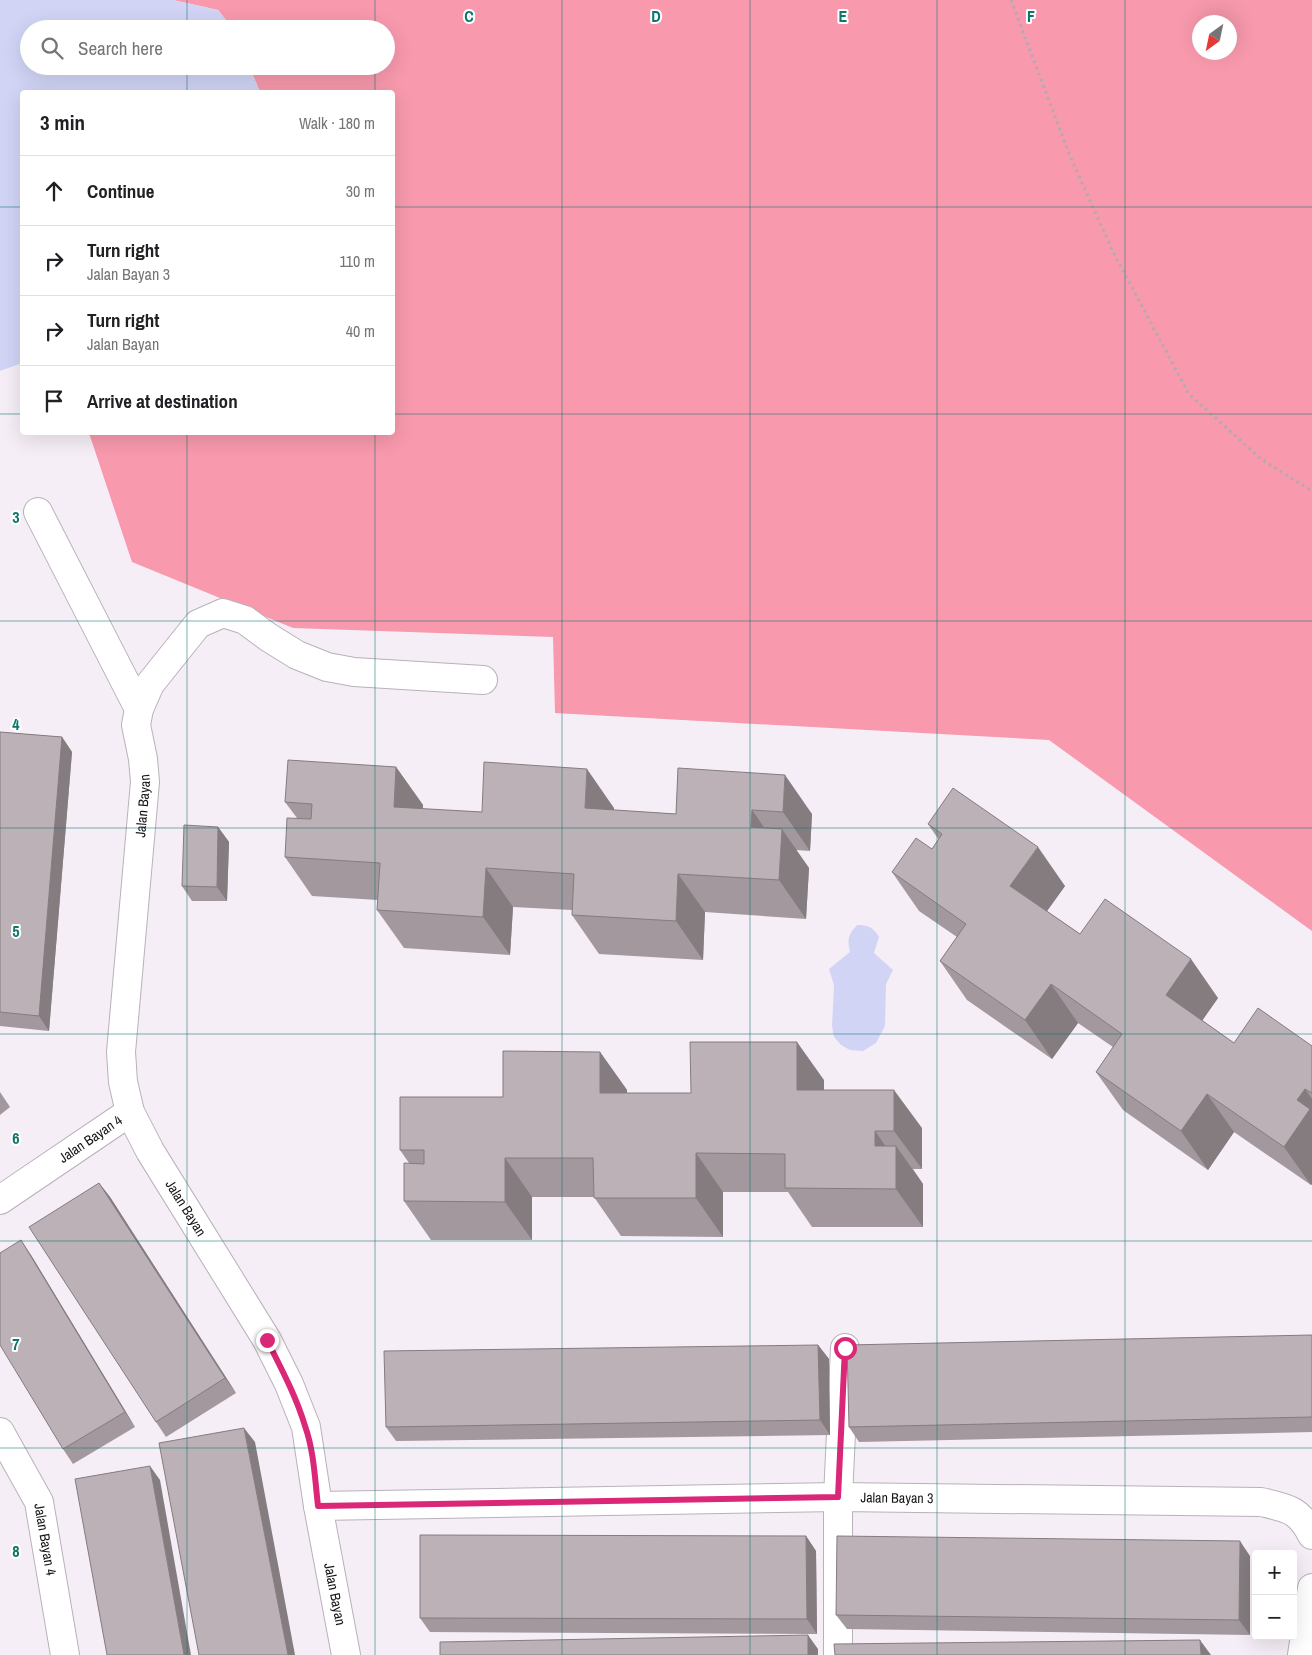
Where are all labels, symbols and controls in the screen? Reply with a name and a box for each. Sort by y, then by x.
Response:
text: C [464,5,474,27]
text: D [651,5,661,27]
text: E [839,5,848,27]
text: F [1027,5,1035,27]
north arrow [1192,15,1237,60]
search box [20,20,395,75]
icon: search [38,34,66,62]
text: Search here [78,35,163,61]
text: 3 min [40,108,85,137]
text: Walk · 180 m [299,112,375,134]
icon: ahead [40,177,68,205]
text: Continue [87,178,155,204]
text: 30 m [346,180,375,202]
text: Turn right [87,237,159,263]
icon: right [40,247,68,275]
text: 110 m [339,250,375,272]
text: Jalan Bayan 3 [87,263,170,285]
text: Turn right [87,307,159,333]
icon: right [40,317,68,345]
text: 40 m [346,320,375,342]
text: Jalan Bayan [87,333,159,355]
icon: arrive [40,387,68,415]
text: Arrive at destination [87,388,238,414]
text: 3 [12,506,20,528]
text: 4 [12,713,20,735]
street label: Jalan Bayan [131,774,154,838]
text: 5 [12,920,20,942]
street label: Jalan Bayan 4 [55,1111,126,1167]
text: 6 [12,1127,20,1149]
street label: Jalan Bayan [162,1176,210,1240]
route end [256,1329,279,1352]
text: 7 [12,1333,20,1355]
route start [834,1337,857,1360]
street label: Jalan Bayan 3 [860,1488,933,1507]
street label: Jalan Bayan 4 [30,1502,60,1577]
text: 8 [12,1540,20,1562]
map controls [1252,1550,1297,1640]
button: + [1252,1550,1297,1595]
street label: Jalan Bayan [320,1561,350,1627]
button: − [1252,1595,1297,1640]

